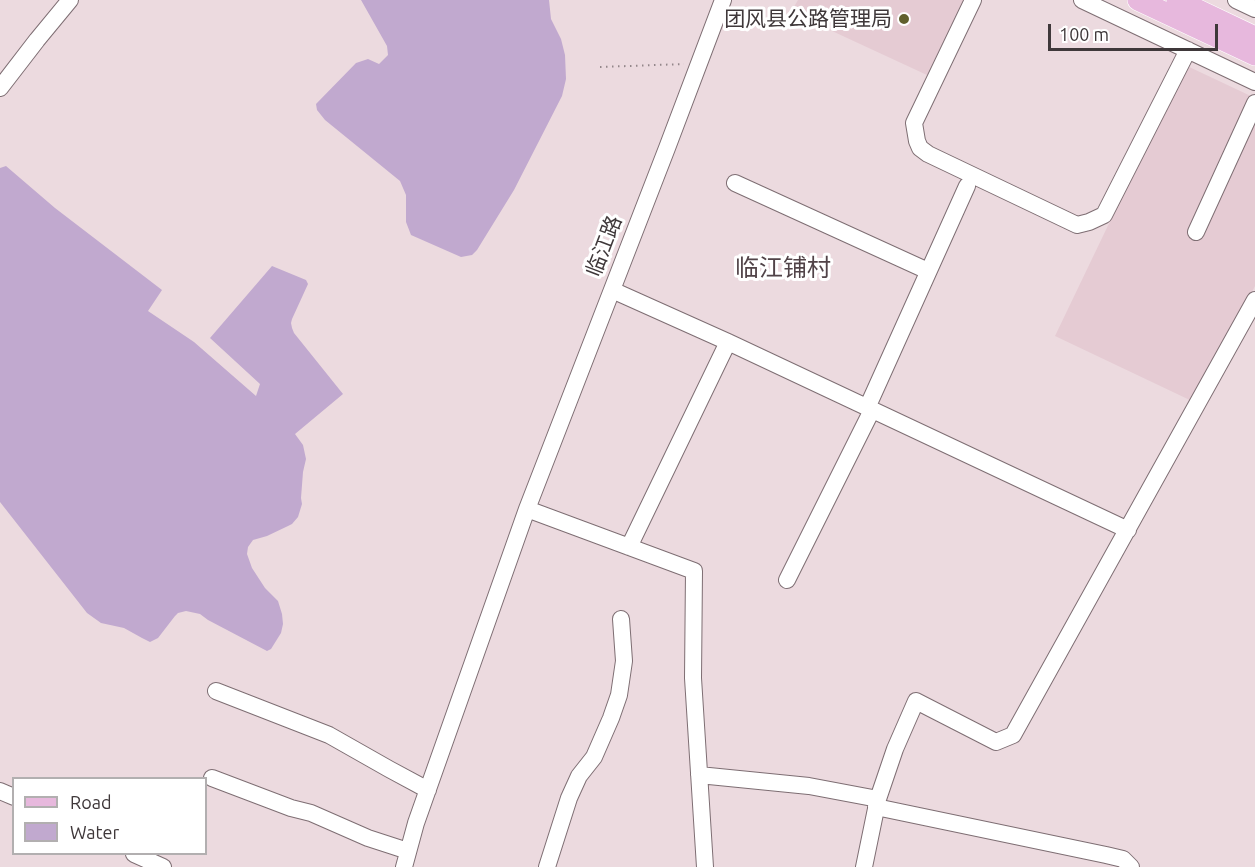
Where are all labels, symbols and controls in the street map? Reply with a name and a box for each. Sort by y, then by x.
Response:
place label: 团风县公路管理局 [724,6,892,32]
marker: 团风县公路管理局 [897,12,911,26]
scale bar [1051,12,1220,50]
text: 100 m [1059,24,1109,44]
street label: 临江路 [581,212,627,280]
district label: 临江铺村 [735,254,831,282]
legend [12,777,207,855]
text: Road [70,792,112,812]
text: Water [70,822,119,842]

